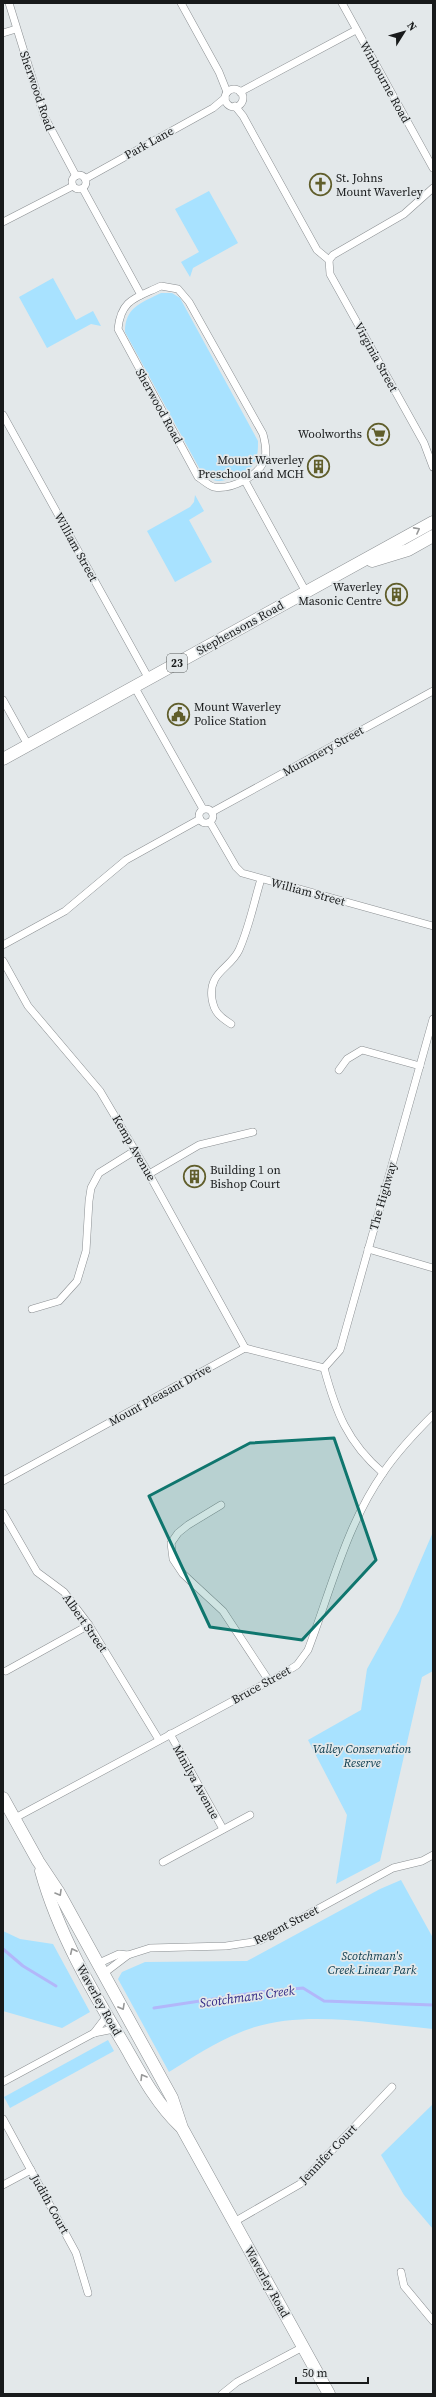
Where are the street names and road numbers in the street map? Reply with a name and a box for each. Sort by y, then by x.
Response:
street label: Winbourne Road [356,38,414,126]
street label: Sherwood Road [16,49,58,133]
street label: Park Lane [121,123,177,163]
street label: Virginia Street [350,320,402,395]
street label: Sherwood Road [132,366,186,447]
street label: William Street [51,510,102,584]
street label: Stephensons Road [193,597,287,659]
road number: 23 [167,654,187,672]
street label: Mummery Street [280,722,367,780]
street label: William Street [269,874,347,910]
street label: Kemp Avenue [109,1112,159,1184]
street label: The Highway [366,1159,401,1232]
street label: Mount Pleasant Drive [106,1360,214,1430]
street label: Albert Street [59,1591,111,1655]
street label: Bruce Street [229,1662,294,1708]
street label: Minilya Avenue [169,1742,223,1822]
street label: Regent Street [251,1902,321,1948]
street label: Waverley Road [73,1961,125,2039]
street label: Jennifer Court [295,2121,360,2188]
street label: Judith Court [27,2171,73,2237]
street label: Waverley Road [241,2243,293,2321]

